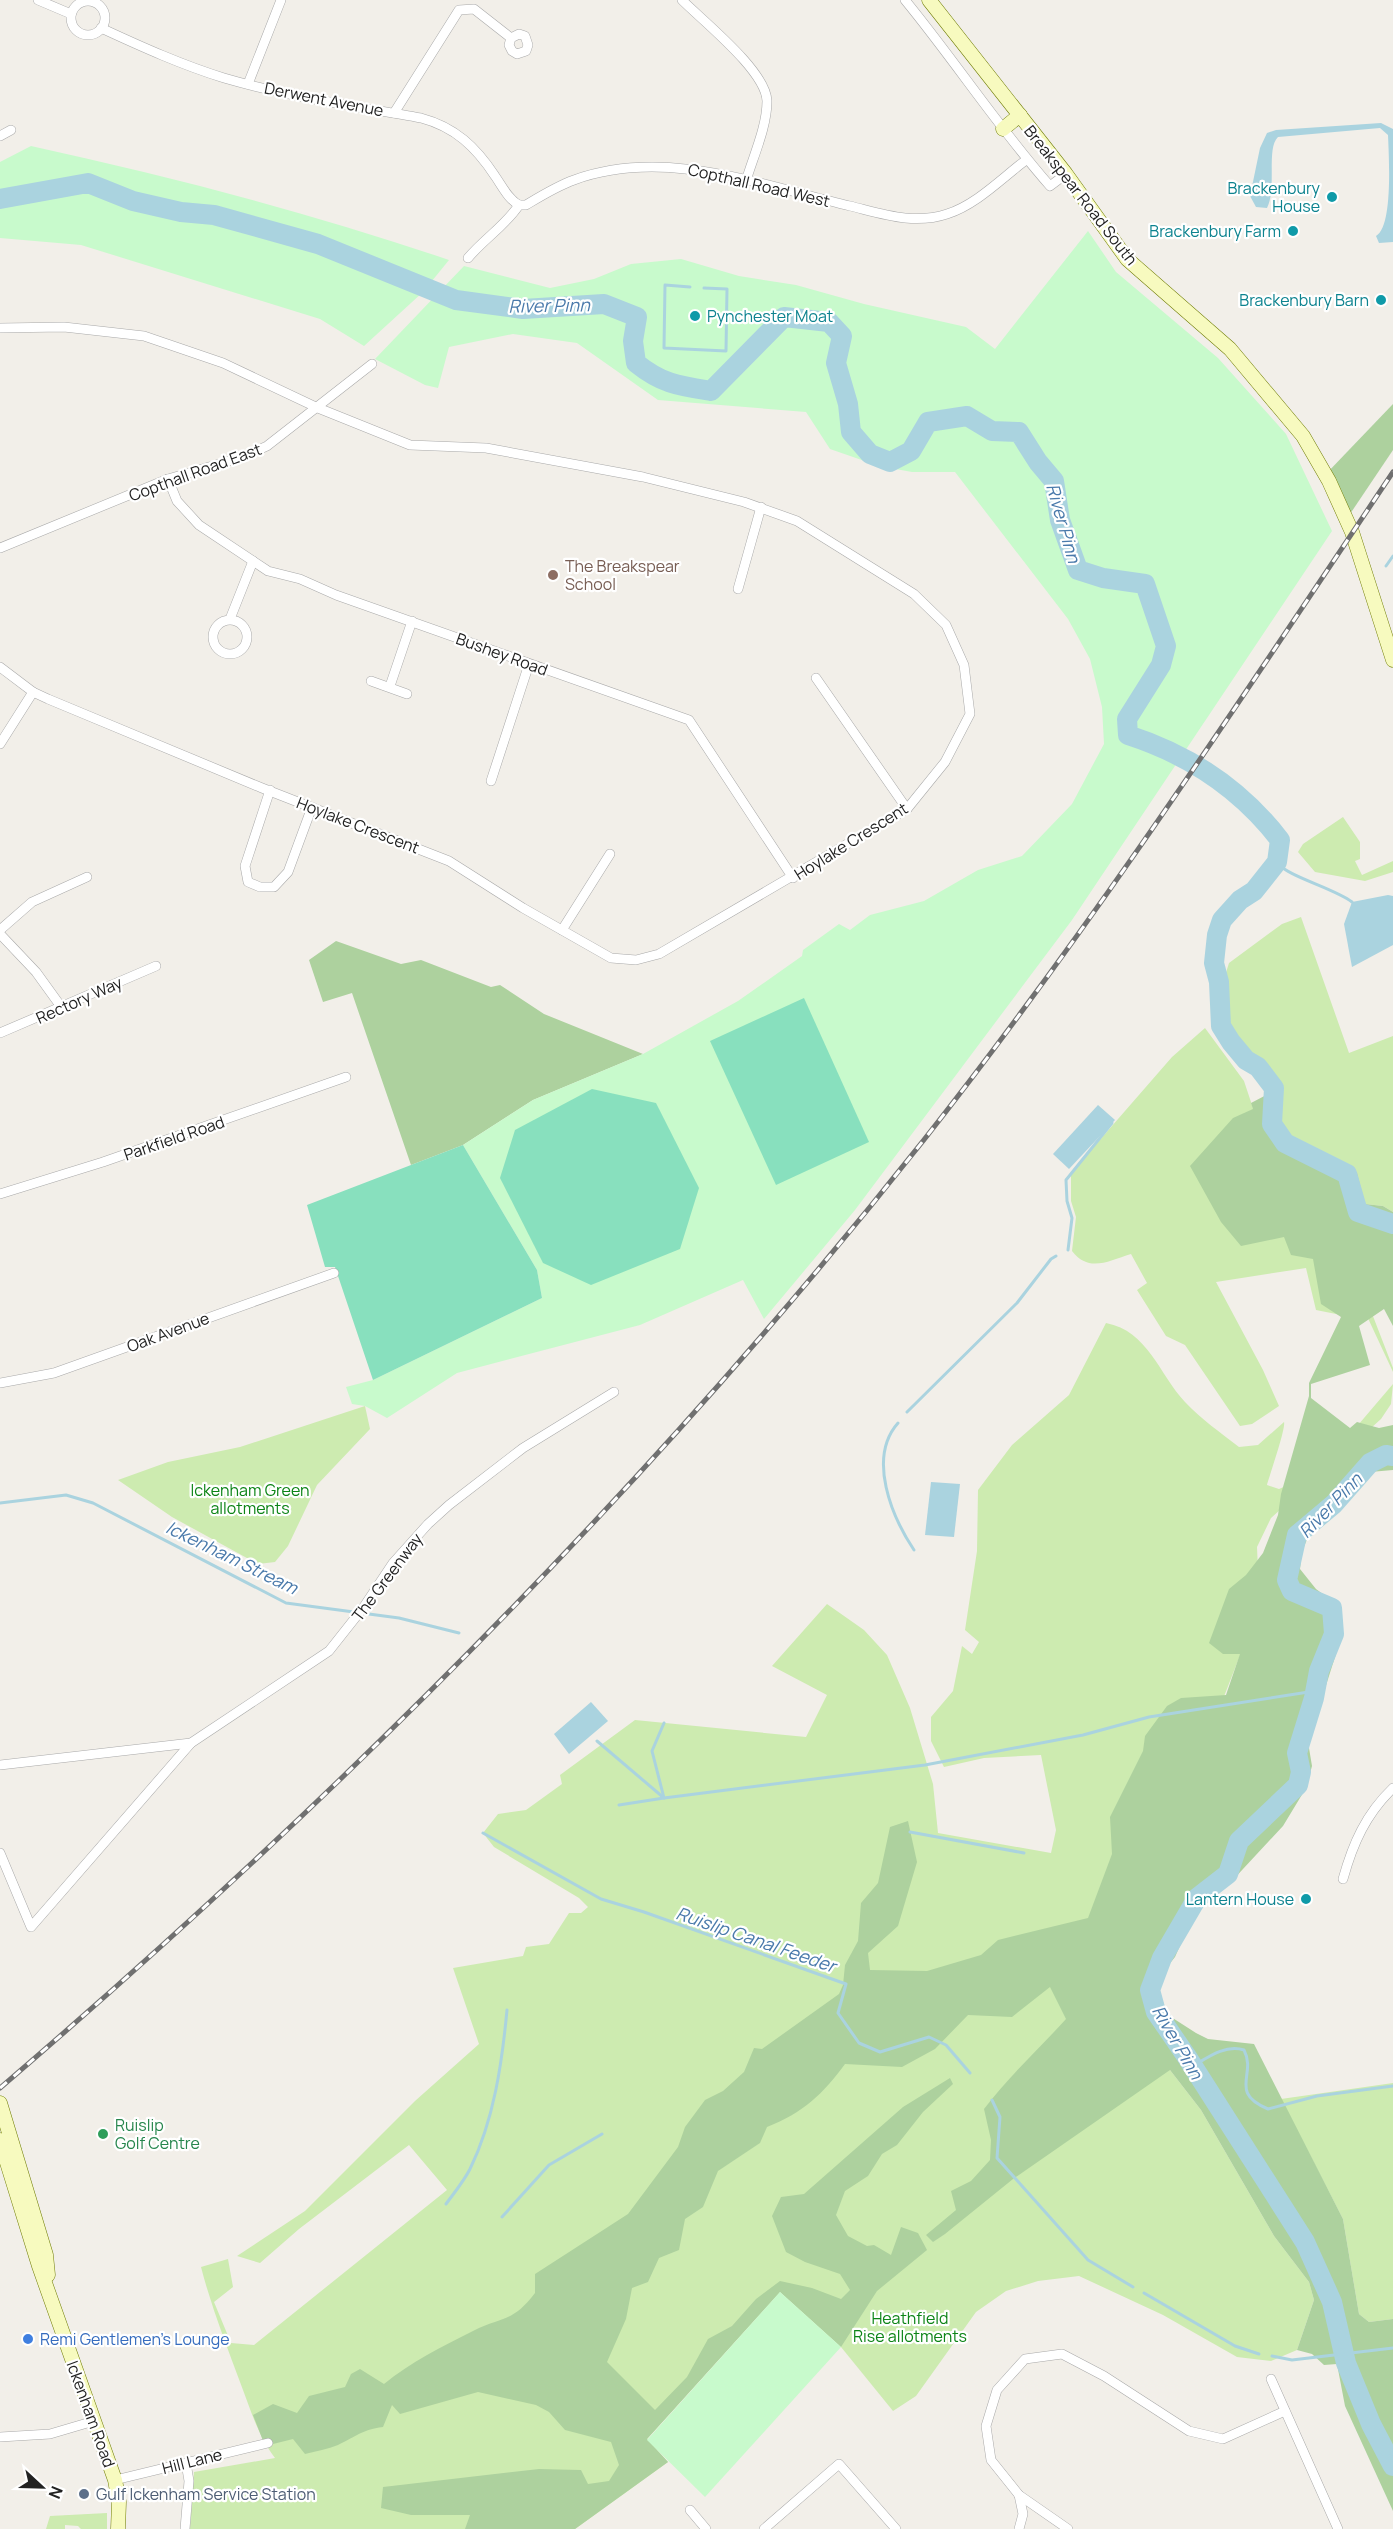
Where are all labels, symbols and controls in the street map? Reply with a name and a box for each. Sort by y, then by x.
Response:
street label: Derwent Avenue [263,77,385,121]
street label: Breakspear Road South [1019,120,1143,270]
street label: Copthall Road West [686,158,832,212]
place label: Brackenbury House [1228,177,1321,217]
marker: Brackenbury House [1325,190,1339,204]
place label: Brackenbury Farm [1149,220,1281,242]
marker: Brackenbury Farm [1286,224,1300,238]
place label: Brackenbury Barn [1239,289,1369,311]
water label: River Pinn [508,292,591,318]
marker: Brackenbury Barn [1374,293,1388,307]
place label: Pynchester Moat [707,305,833,327]
marker: Pynchester Moat [688,309,702,323]
street label: Copthall Road East [126,438,264,506]
water label: River Pinn [1041,481,1087,567]
place label: The Breakspear School [565,555,680,595]
marker: The Breakspear School [546,568,560,582]
street label: Bushey Road [453,627,551,681]
street label: Hoylake Crescent [293,791,423,859]
street label: Hoylake Crescent [790,797,912,885]
street label: Rectory Way [32,971,126,1029]
street label: Parkfield Road [121,1110,227,1166]
street label: Oak Avenue [124,1307,212,1357]
water label: River Pinn [1293,1466,1368,1543]
park label: Ickenham Green allotments [191,1479,310,1519]
water label: Ickenham Stream [162,1515,303,1600]
street label: The Greenway [347,1528,428,1626]
place label: Lantern House [1186,1888,1294,1910]
marker: Lantern House [1299,1892,1313,1906]
water label: Ruislip Canal Feeder [673,1900,841,1978]
water label: River Pinn [1147,2001,1209,2084]
place label: Ruislip Golf Centre [115,2114,200,2154]
marker: Ruislip Golf Centre [96,2127,110,2141]
park label: Heathfield Rise allotments [853,2307,967,2347]
place label: Remi Gentlemen's Lounge [40,2328,230,2350]
marker: Remi Gentlemen's Lounge [21,2332,35,2346]
street label: Ickenham Road [61,2358,121,2470]
street label: Hill Lane [160,2443,224,2479]
north arrow [12,2457,72,2517]
text: N [44,2483,68,2502]
place label: Gulf Ickenham Service Station [96,2483,316,2505]
marker: Gulf Ickenham Service Station [77,2487,91,2501]

